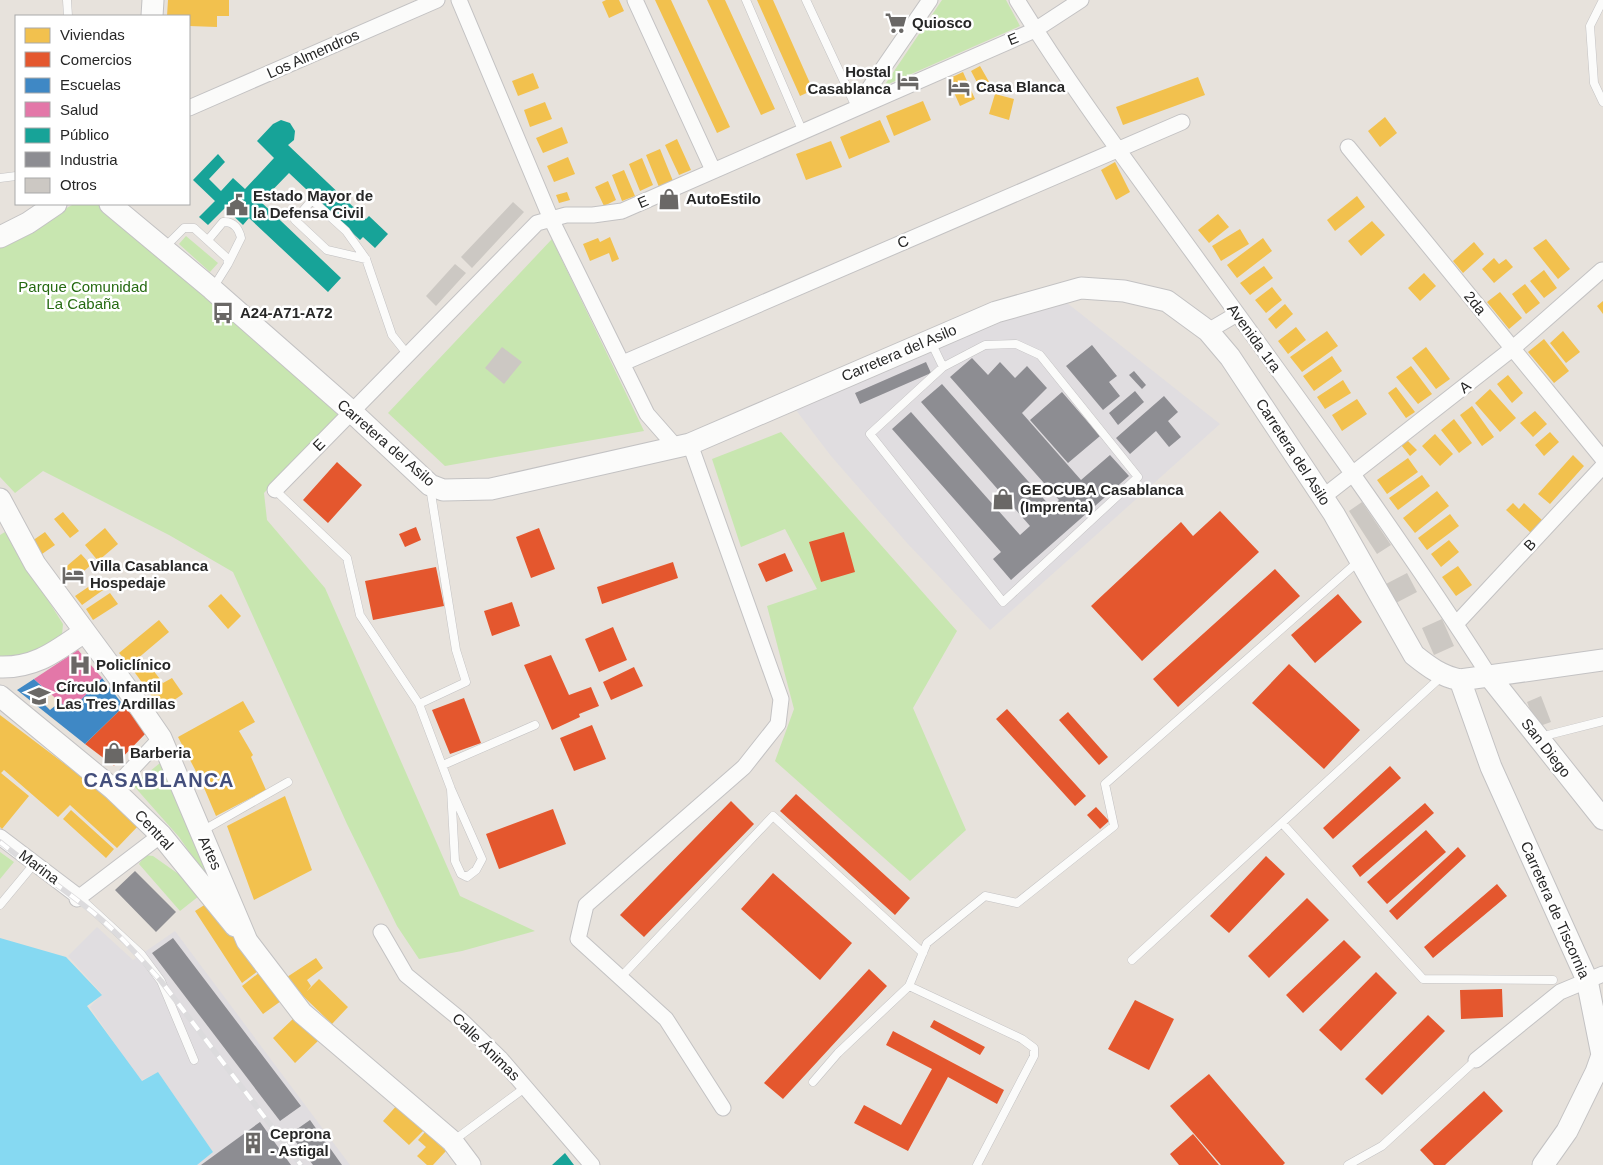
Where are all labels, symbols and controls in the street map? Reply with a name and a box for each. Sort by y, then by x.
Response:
supermarket icon: Quiosco [883,10,909,36]
place label: Quiosco [912,14,972,31]
legend [15,15,190,205]
text: Viviendas [60,26,125,43]
street label: Los Almendros [264,26,362,81]
street label: E [1005,29,1021,48]
text: Comercios [60,51,132,68]
place label: Hostal Casablanca [808,63,892,97]
hotel icon: Hostal Casablanca [895,68,921,94]
hotel icon: Casa Blanca [946,74,972,100]
text: Escuelas [60,76,121,93]
place label: Casa Blanca [976,78,1066,95]
text: Salud [60,101,98,118]
text: Público [60,126,109,143]
text: Industria [60,151,118,168]
text: Otros [60,176,97,193]
shop icon: AutoEstilo [656,186,682,212]
place label: Estado Mayor de la Defensa Civil [253,187,373,221]
place label: AutoEstilo [686,190,761,207]
public building icon: Estado Mayor de la Defensa Civil [224,192,250,218]
street label: E [635,192,651,211]
street label: C [894,232,911,251]
park label: Parque Comunidad La Cabaña [18,278,148,312]
street label: 2da [1461,288,1490,318]
bus stop icon: A24-A71-A72 [210,300,236,326]
street label: Avenida 1ra [1224,300,1285,376]
place label: A24-A71-A72 [240,304,333,321]
street label: Carretera del Asilo [839,321,959,384]
street label: A [1455,377,1474,396]
street label: Carretera del Asilo [1253,395,1334,508]
street label: Carretera del Asilo [334,396,438,490]
street label: E [309,435,328,454]
place label: GEOCUBA Casablanca (Imprenta) [1020,481,1184,515]
shop icon: GEOCUBA Casablanca (Imprenta) [990,486,1016,512]
street label: B [1520,535,1539,554]
place label: Villa Casablanca Hospedaje [90,557,209,591]
hotel icon: Villa Casablanca Hospedaje [60,562,86,588]
hospital icon: Policlínico [67,652,93,678]
place label: Policlínico [96,656,171,673]
place label: Círculo Infantil Las Tres Ardillas [56,678,176,712]
school or university icon: Círculo Infantil Las Tres Ardillas [26,683,52,709]
street label: San Diego [1518,715,1575,781]
shop icon: Barberia [101,740,127,766]
place label: Barberia [130,744,192,761]
district label: CASABLANCA [83,769,235,791]
street label: Central [132,806,177,853]
street label: Artes [195,833,226,872]
street label: Carretera de Tiscornia [1518,839,1594,982]
street label: Marina [16,846,63,888]
street label: Calle Ánimas [449,1009,524,1084]
place label: Ceprona - Astigal [270,1125,332,1159]
building icon: Ceprona - Astigal [240,1130,266,1156]

